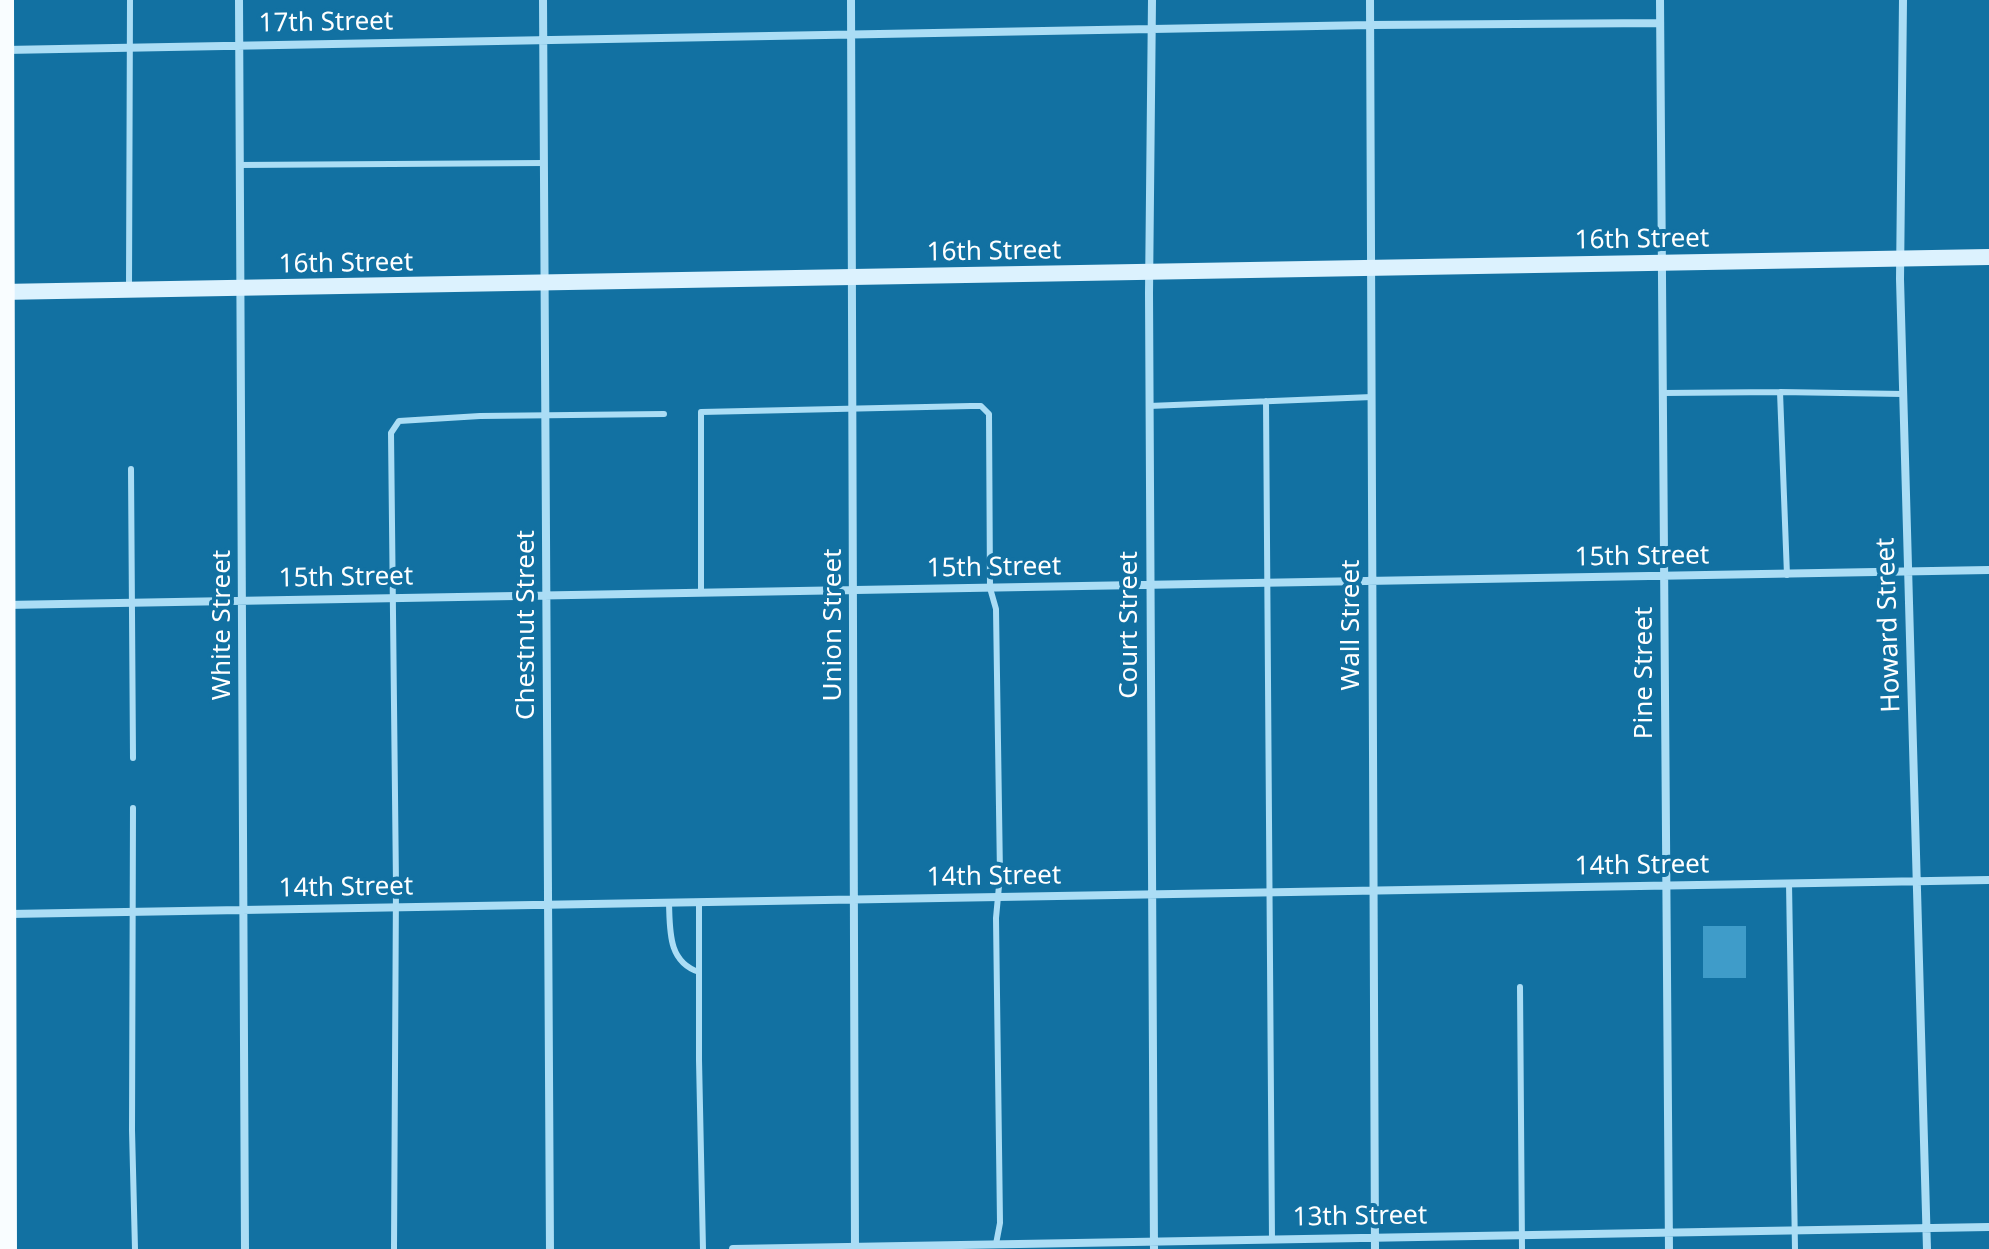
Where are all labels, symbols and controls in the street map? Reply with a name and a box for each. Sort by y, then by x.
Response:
street label: 17th Street [258,6,394,40]
street label: 16th Street [1574,223,1710,257]
street label: 16th Street [926,235,1062,269]
street label: 16th Street [278,247,414,281]
street label: Chestnut Street [511,530,543,720]
street label: Howard Street [1870,537,1908,713]
street label: 15th Street [1574,540,1710,574]
street label: Union Street [818,549,850,701]
street label: White Street [207,550,239,700]
street label: 15th Street [926,551,1062,585]
street label: Court Street [1114,551,1146,699]
street label: Wall Street [1336,559,1368,691]
street label: 15th Street [278,561,414,595]
street label: Pine Street [1629,607,1661,739]
street label: 14th Street [1574,849,1710,883]
street label: 14th Street [926,860,1062,894]
street label: 14th Street [278,871,414,905]
street label: 13th Street [1292,1200,1428,1234]

